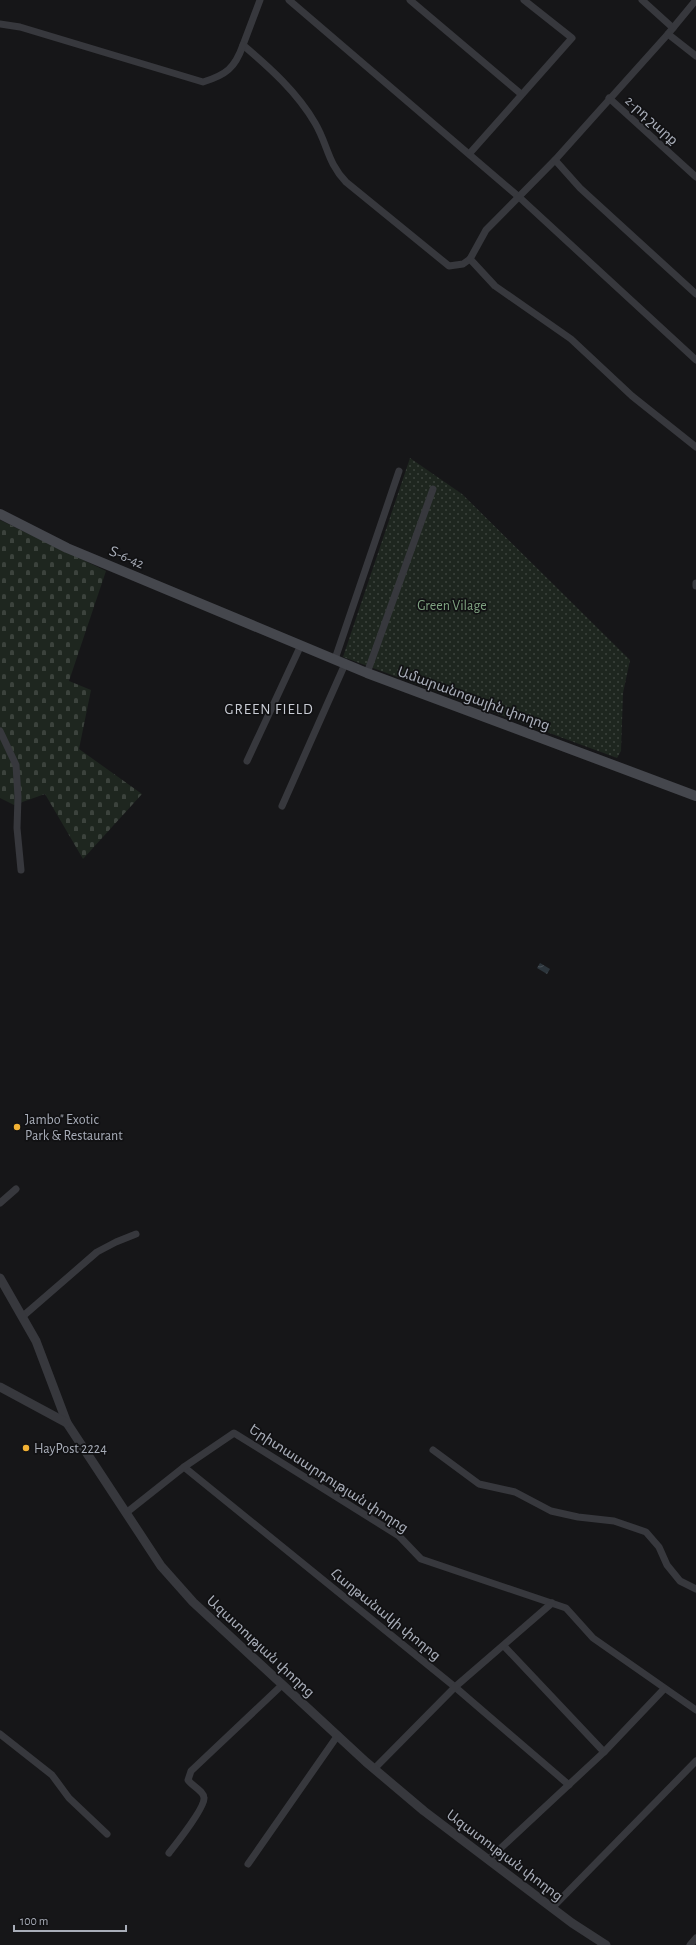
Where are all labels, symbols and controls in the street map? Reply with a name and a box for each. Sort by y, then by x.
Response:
street label: 2-րդ շարք [622,94,680,148]
street label: Տ-6-42 [107,544,146,571]
park label: Green Vilage [417,599,487,613]
street label: Ամարանոցային փողոց [396,665,552,733]
district label: GREEN FIELD [224,702,314,717]
place label: Jambo" Exotic Park & Restaurant [25,1113,123,1143]
marker: Jambo" Exotic Park & Restaurant [12,1122,22,1132]
street label: Երիտասարդության փողոց [246,1422,410,1535]
place label: HayPost 2224 [34,1442,107,1456]
marker: HayPost 2224 [21,1443,31,1453]
street label: Հաղթանակի փողոց [328,1566,443,1663]
street label: Ազատության փողոց [204,1593,317,1700]
street label: Ազատության փողոց [444,1808,565,1904]
scale bar [14,1907,126,1933]
text: 100 m [20,1915,48,1927]

